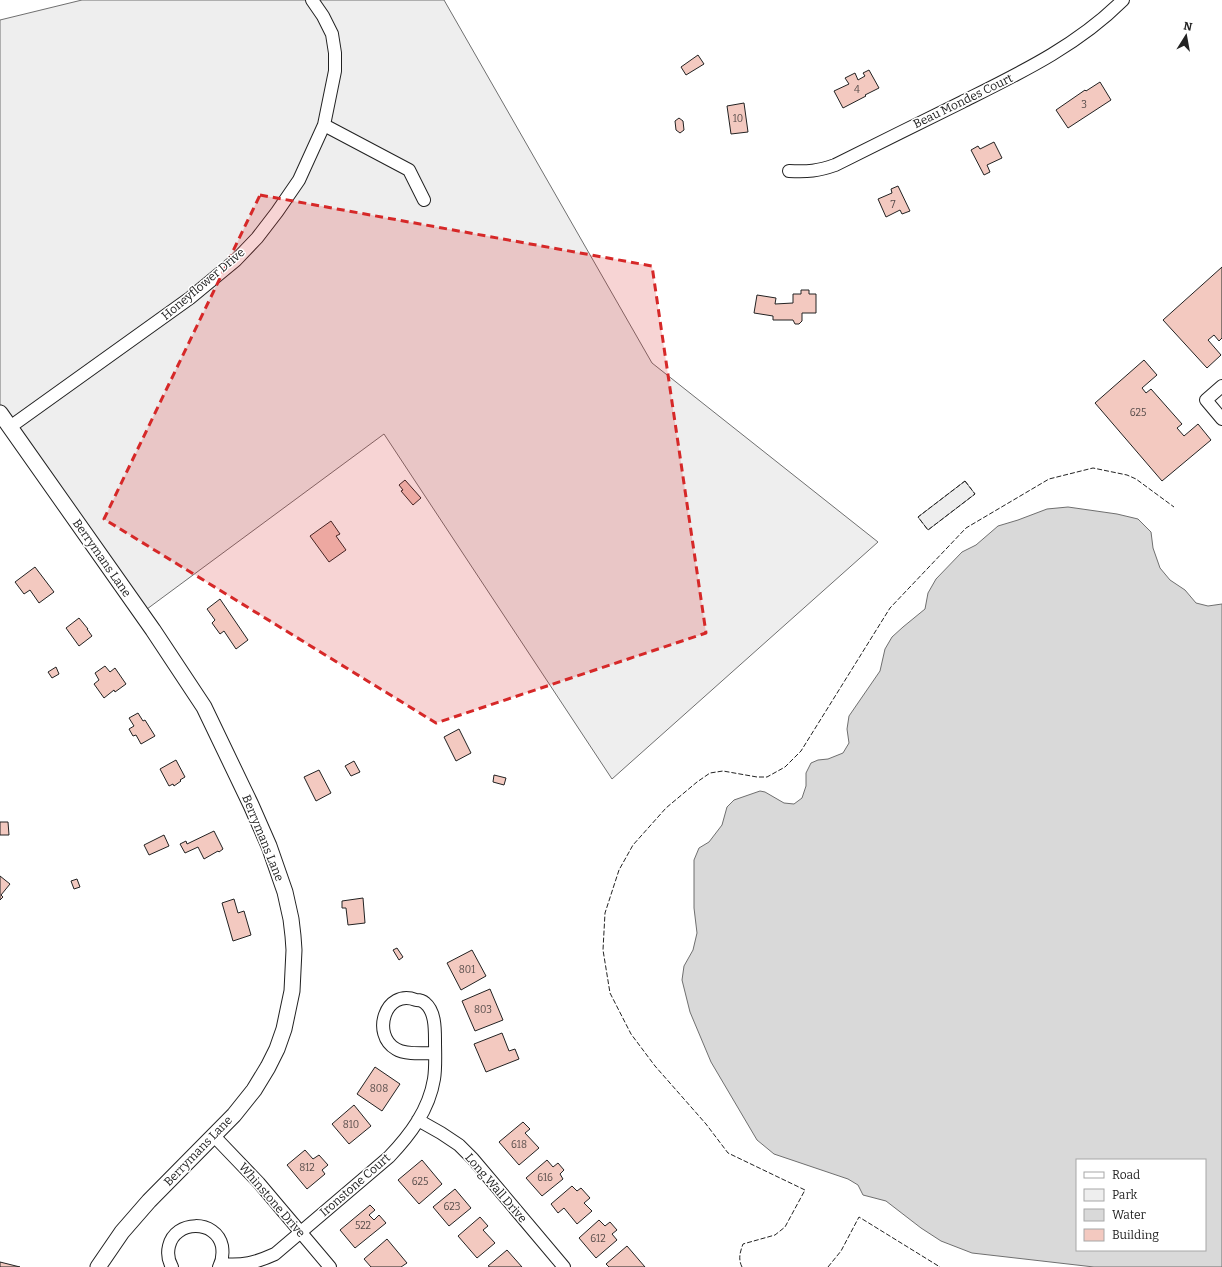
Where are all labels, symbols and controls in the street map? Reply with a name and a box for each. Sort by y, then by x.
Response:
north arrow [1166,16,1206,56]
text: N [1182,19,1194,34]
street label: Beau Mondes Court [911,71,1016,131]
house number: 4 [854,84,860,96]
house number: 3 [1081,99,1087,111]
house number: 10 [733,113,743,125]
house number: 7 [890,199,896,211]
street label: Honeyflower Drive [159,245,247,323]
house number: 625 [1130,407,1146,419]
street label: Berrymans Lane [70,516,134,600]
street label: Berrymans Lane [239,793,287,883]
house number: 801 [459,964,475,976]
house number: 803 [474,1004,492,1016]
house number: 808 [370,1083,388,1095]
street label: Berrymans Lane [161,1113,235,1189]
house number: 810 [343,1119,359,1131]
house number: 618 [511,1139,527,1151]
street label: Ironstone Court [317,1150,393,1219]
street label: Long Wall Drive [462,1151,530,1225]
legend [1076,1159,1206,1251]
street label: Whinstone Drive [236,1160,308,1240]
house number: 812 [299,1162,315,1174]
text: Road [1112,1168,1140,1182]
house number: 616 [537,1172,553,1184]
house number: 625 [412,1176,428,1188]
text: Park [1112,1188,1138,1202]
house number: 623 [444,1201,461,1213]
text: Water [1112,1208,1147,1222]
house number: 522 [355,1220,371,1232]
text: Building [1112,1228,1159,1242]
house number: 612 [590,1233,606,1245]

